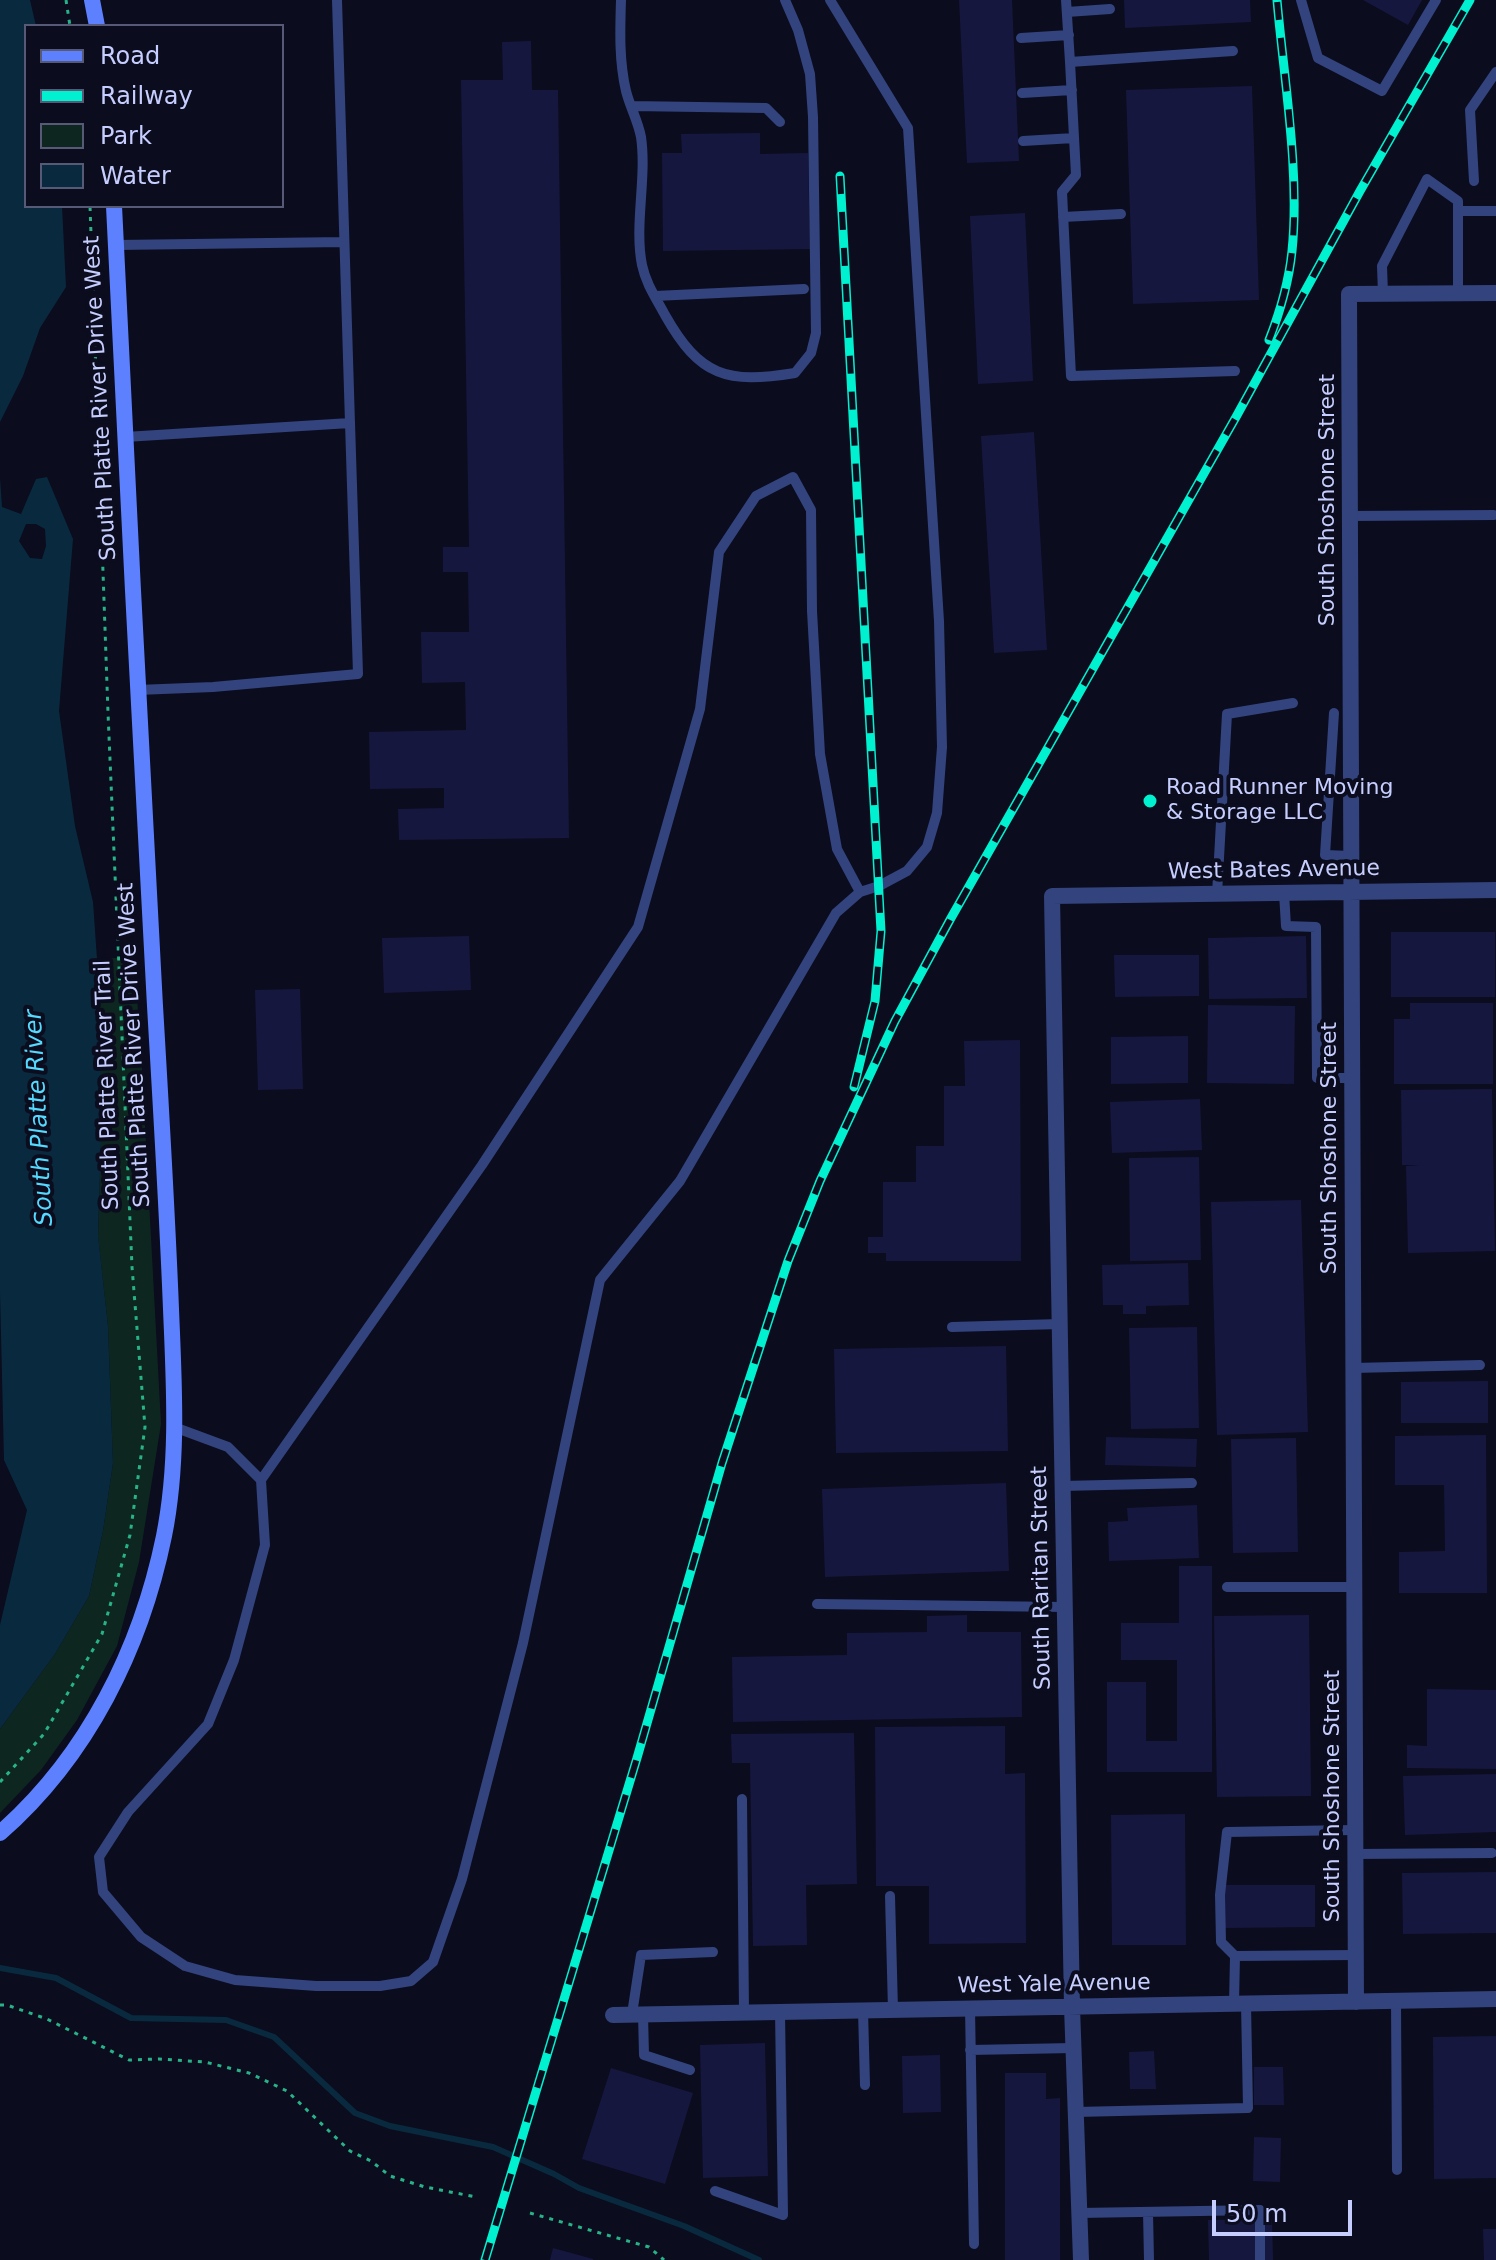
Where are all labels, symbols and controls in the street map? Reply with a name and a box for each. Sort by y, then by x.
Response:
legend [24,24,284,208]
text: Road [100,42,160,70]
text: Railway [100,82,193,110]
text: Park [100,122,152,150]
text: Water [100,162,171,190]
street label: South Platte River Drive West [79,235,123,561]
street label: South Shoshone Street [1315,374,1341,626]
place label: Road Runner Moving & Storage LLC [1166,775,1393,826]
marker: Road Runner Moving & Storage LLC [1141,792,1159,810]
street label: West Bates Avenue [1168,856,1380,886]
street label: South Platte River Drive West [113,882,157,1208]
street label: South Platte River Trail [90,959,126,1211]
water label: South Platte River [20,1009,60,1227]
street label: South Shoshone Street [1317,1022,1343,1274]
street label: South Raritan Street [1027,1466,1057,1690]
street label: South Shoshone Street [1320,1670,1346,1922]
street label: West Yale Avenue [957,1970,1151,2000]
scale bar [1216,2184,1356,2234]
text: 50 m [1226,2200,1288,2228]

